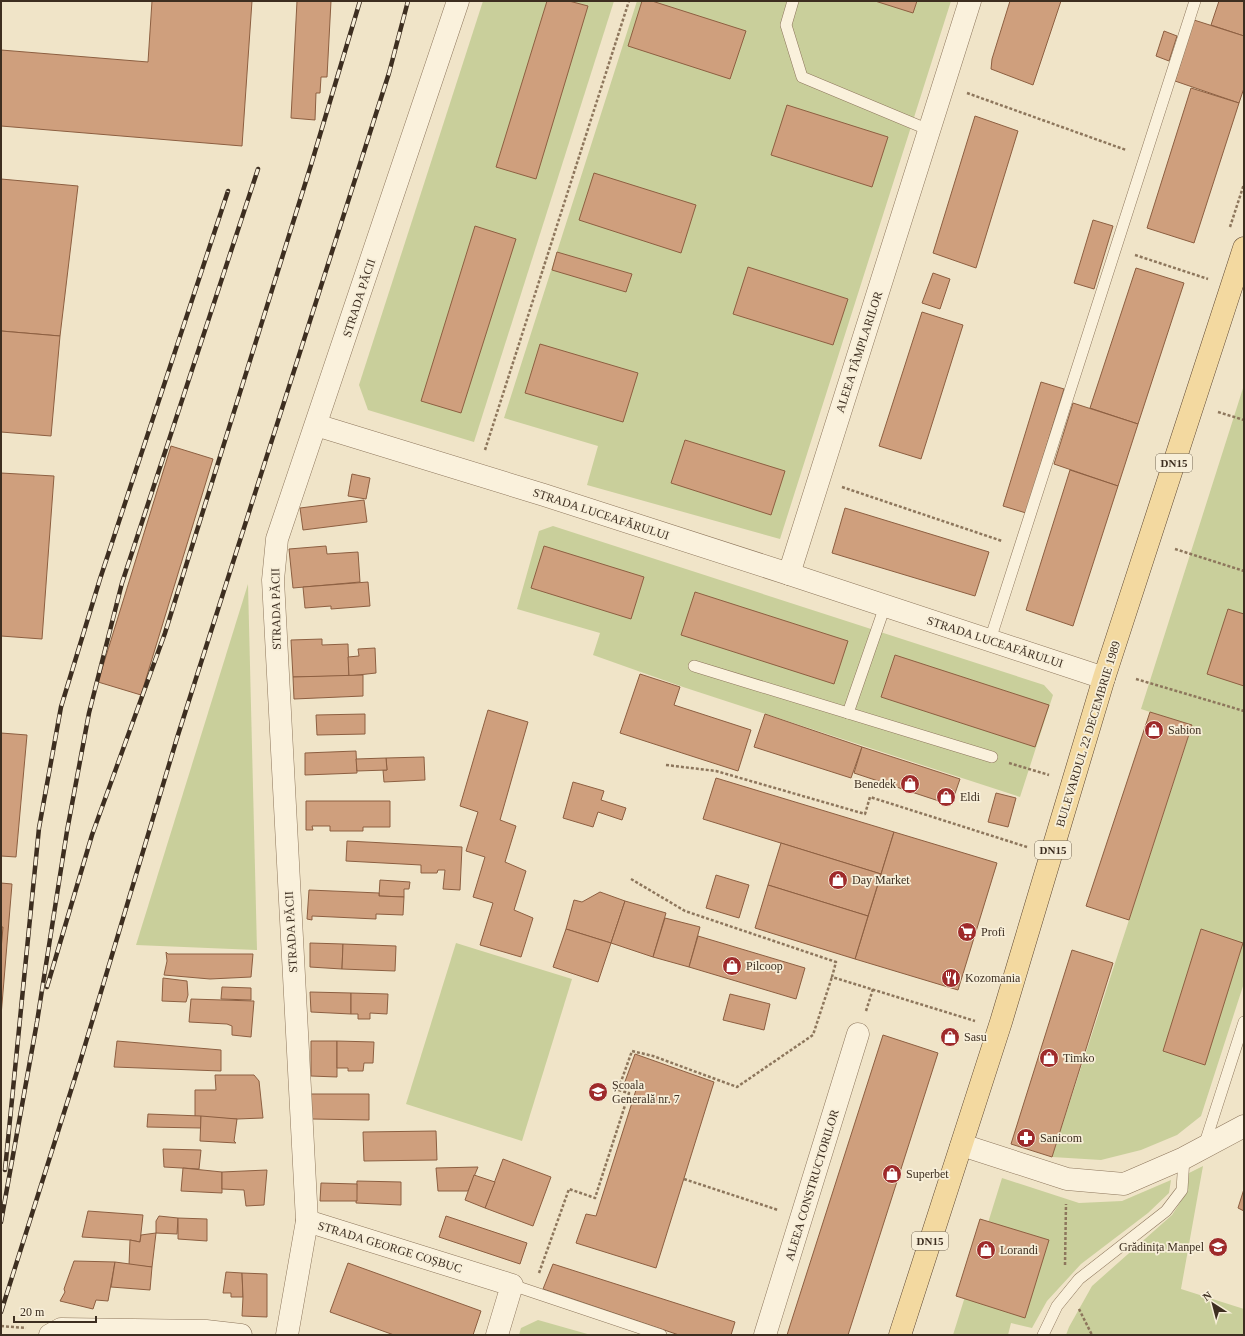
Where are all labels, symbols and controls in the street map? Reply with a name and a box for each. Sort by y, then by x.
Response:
street label: STRADA PĂCII [340,257,378,339]
street label: ALEEA TÂMPLARILOR [833,290,885,414]
road number: DN15 [1156,454,1192,472]
street label: STRADA LUCEAFĂRULUI [531,485,671,543]
street label: STRADA PĂCII [268,568,284,650]
street label: STRADA LUCEAFĂRULUI [925,613,1065,671]
street label: BULEVARDUL 22 DECEMBRIE 1989 [1053,639,1123,829]
shop icon: Sabion [1143,719,1165,741]
place label: Sabion [1168,723,1201,737]
shop icon: Benedek [899,773,921,795]
place label: Benedek [854,777,896,791]
shop icon: Eldi [935,786,957,808]
place label: Eldi [960,790,981,804]
road number: DN15 [1035,841,1071,859]
shop icon: Day Market [827,869,849,891]
place label: Day Market [852,873,910,887]
street label: STRADA PĂCII [282,891,300,973]
supermarket icon: Profi [956,921,978,943]
place label: Profi [981,925,1006,939]
shop icon: Pilcoop [721,955,743,977]
place label: Pilcoop [746,959,783,973]
restaurant icon: Kozomania [940,967,962,989]
place label: Kozomania [965,971,1021,985]
shop icon: Sasu [939,1026,961,1048]
place label: Sasu [964,1030,987,1044]
shop icon: Timko [1038,1047,1060,1069]
place label: Timko [1063,1051,1095,1065]
place label: Școala Generală nr. 7 [612,1078,680,1106]
school or university icon: Școala Generală nr. 7 [587,1081,609,1103]
street label: ALEEA CONSTRUCTORILOR [782,1108,842,1262]
pharmacy icon: Sanicom [1015,1127,1037,1149]
place label: Sanicom [1040,1131,1083,1145]
shop icon: Superbet [881,1163,903,1185]
place label: Superbet [906,1167,949,1181]
street label: STRADA GEORGE COȘBUC [316,1218,464,1276]
road number: DN15 [912,1232,948,1250]
school or university icon: Grădinița Manpel [1207,1236,1229,1258]
shop icon: Lorandi [975,1239,997,1261]
place label: Grădinița Manpel [1119,1240,1205,1254]
place label: Lorandi [1000,1243,1039,1257]
north arrow [1193,1284,1233,1324]
text: N [1200,1289,1214,1303]
scale bar [14,1298,96,1324]
text: 20 m [20,1305,45,1319]

